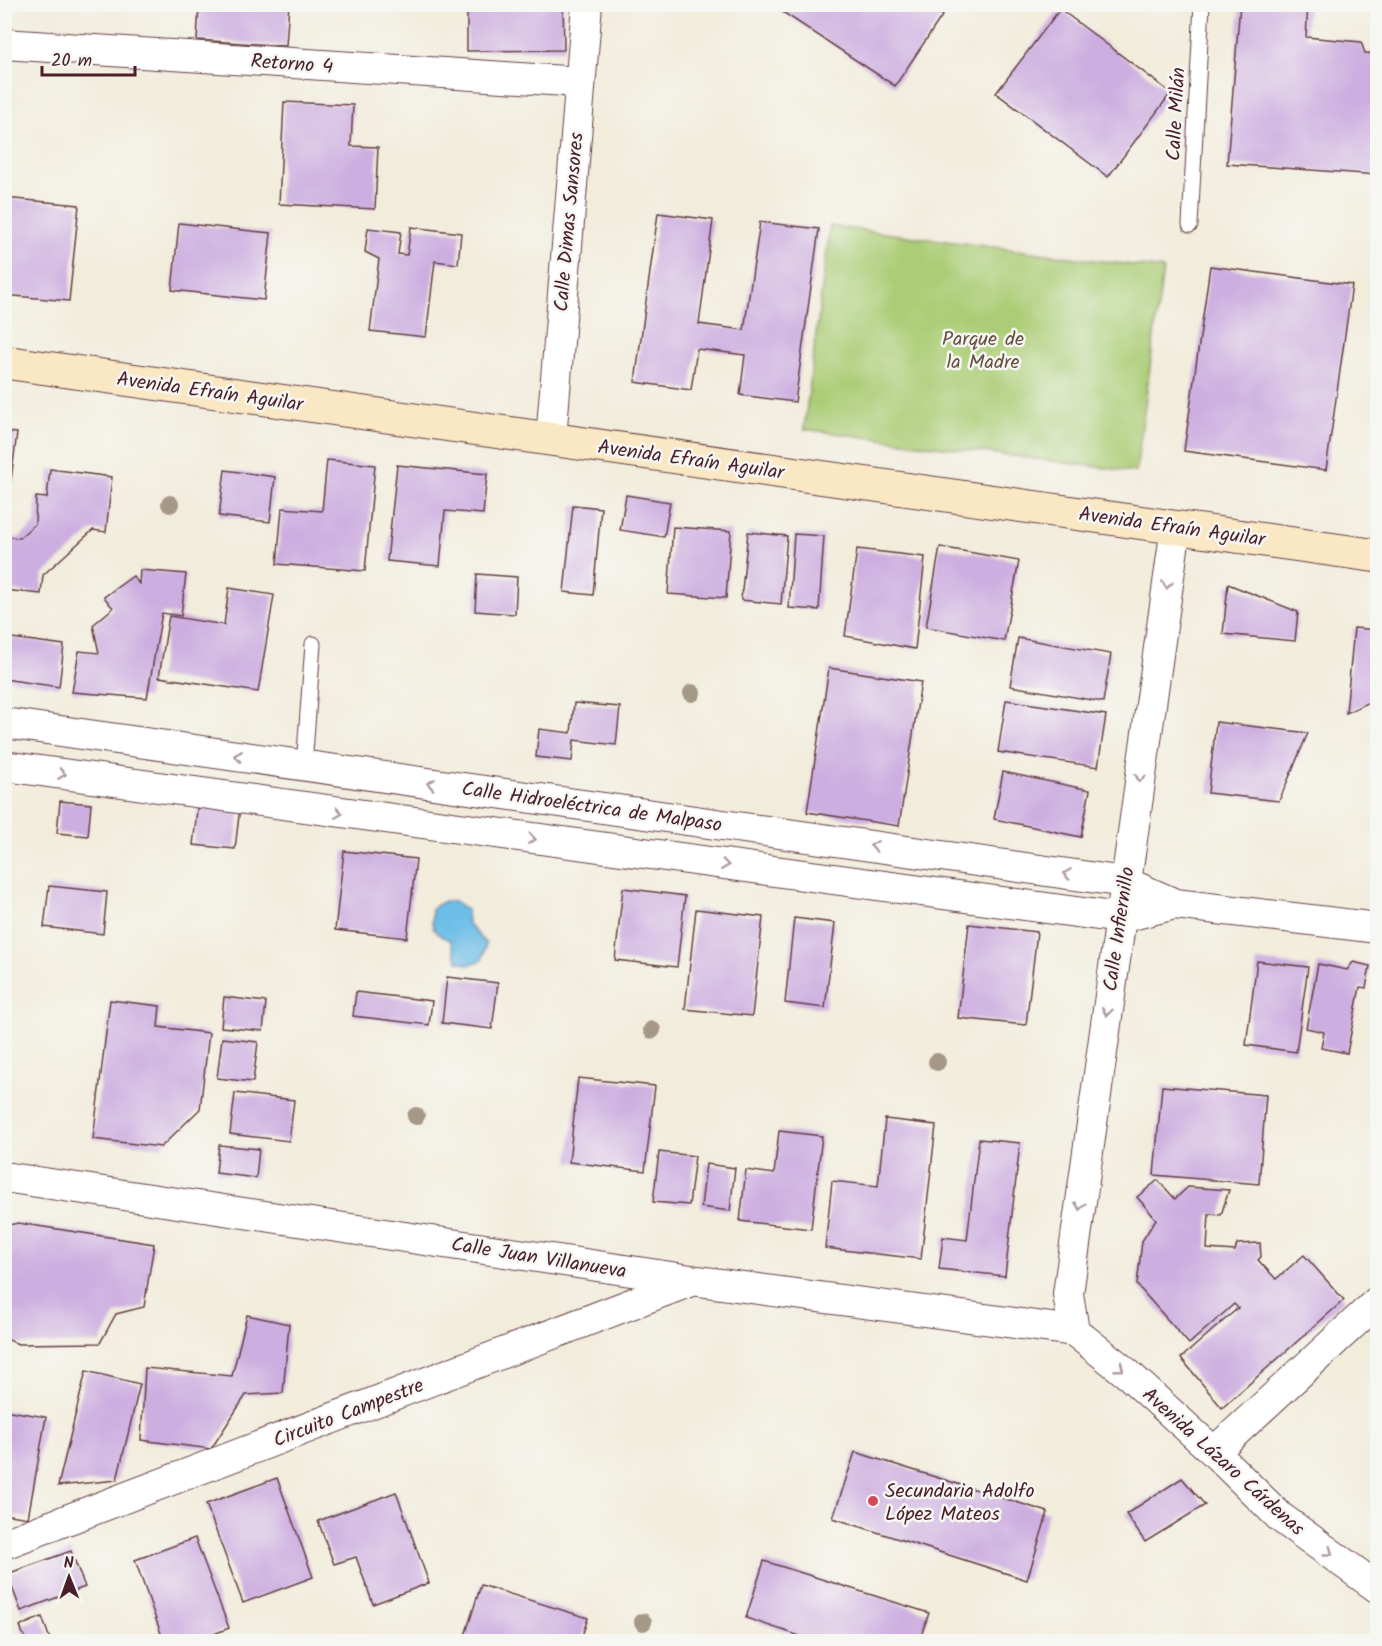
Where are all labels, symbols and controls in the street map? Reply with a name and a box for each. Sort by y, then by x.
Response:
scale bar [42,39,135,77]
street label: Retorno 4 [249,46,334,84]
text: 20 m [51,47,92,76]
street label: Calle Milán [1159,66,1195,162]
street label: Calle Dimas Sansores [546,131,594,313]
park label: Parque de la Madre [942,324,1024,379]
street label: Avenida Efraín Aguilar [114,364,306,422]
street label: Avenida Efraín Aguilar [595,432,787,490]
street label: Avenida Efraín Aguilar [1076,499,1268,557]
one-way arrow [1162,580,1174,589]
one-way arrow [233,751,243,763]
one-way arrow [58,768,67,780]
one-way arrow [1134,773,1146,782]
street label: Calle Hidroeléctrica de Malpaso [459,774,724,842]
one-way arrow [426,778,436,790]
one-way arrow [334,806,343,818]
one-way arrow [527,832,537,844]
one-way arrow [869,841,878,853]
one-way arrow [721,858,730,870]
street label: Calle Infiernillo [1095,865,1145,994]
one-way arrow [1062,868,1071,880]
one-way arrow [1101,1008,1113,1017]
one-way arrow [1075,1201,1087,1210]
street label: Calle Juan Villanueva [449,1229,629,1289]
one-way arrow [1113,1361,1124,1372]
street label: Circuito Campestre [269,1370,429,1457]
street label: Avenida Lázaro Cárdenas [1134,1380,1312,1545]
place label: Secundaria Adolfo López Mateos [885,1476,1035,1531]
marker: Secundaria Adolfo López Mateos [866,1494,880,1508]
one-way arrow [1322,1545,1333,1556]
north arrow [39,1547,99,1607]
text: N [63,1551,74,1576]

